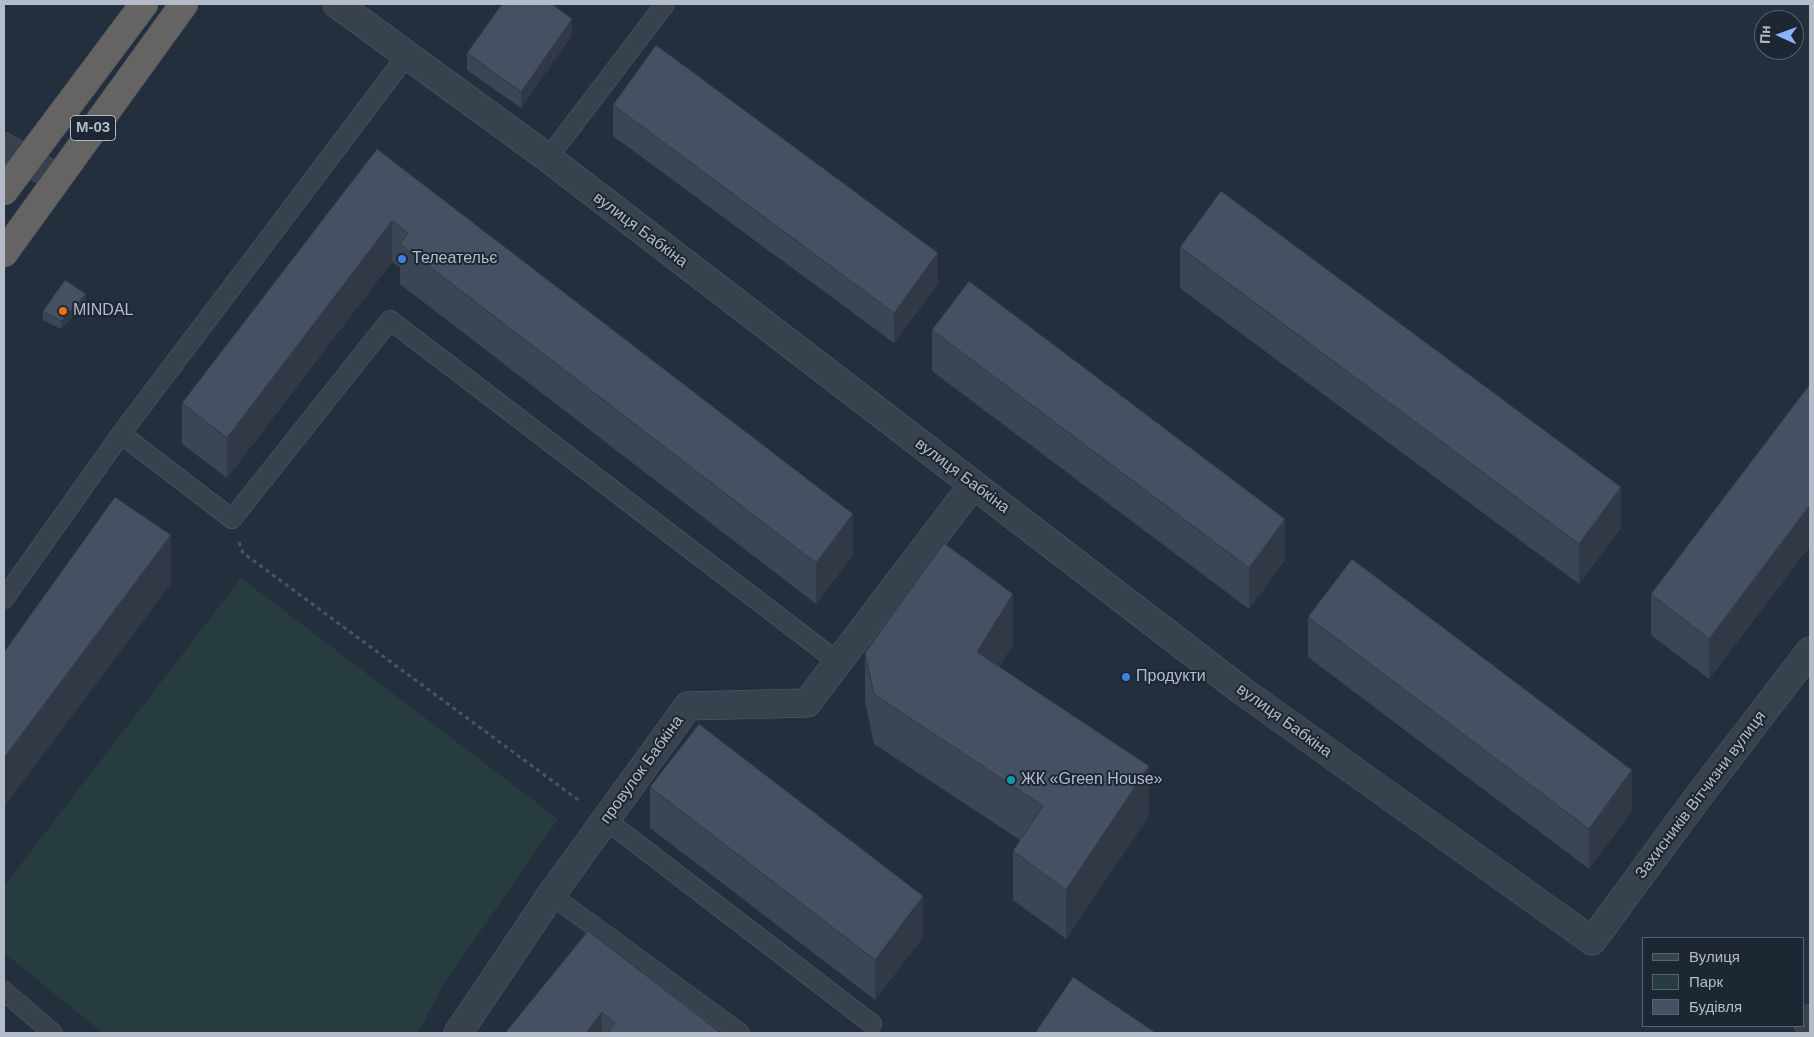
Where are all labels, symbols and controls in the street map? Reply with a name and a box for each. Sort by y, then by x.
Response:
north arrow [1754,10,1804,60]
text: Пн [1757,25,1773,44]
road number: М-03 [70,116,116,140]
street label: вулиця Бабкіна [589,188,691,272]
place label: Телеательє [412,249,497,269]
marker: Телеательє [396,253,408,265]
place label: MINDAL [73,301,133,321]
marker: MINDAL [57,305,69,317]
street label: вулиця Бабкіна [911,434,1013,518]
place label: Продукти [1136,667,1206,687]
marker: Продукти [1120,671,1132,683]
street label: вулиця Бабкіна [1233,680,1335,762]
street label: Захисників Вітчизни вулиця [1632,707,1770,883]
street label: провулок Бабкіна [596,712,688,828]
place label: ЖК «Green House» [1021,770,1162,790]
marker: ЖК «Green House» [1005,774,1017,786]
legend [1642,937,1804,1027]
text: Вулиця [1689,948,1740,965]
text: Парк [1689,973,1723,990]
text: Будівля [1689,998,1742,1015]

